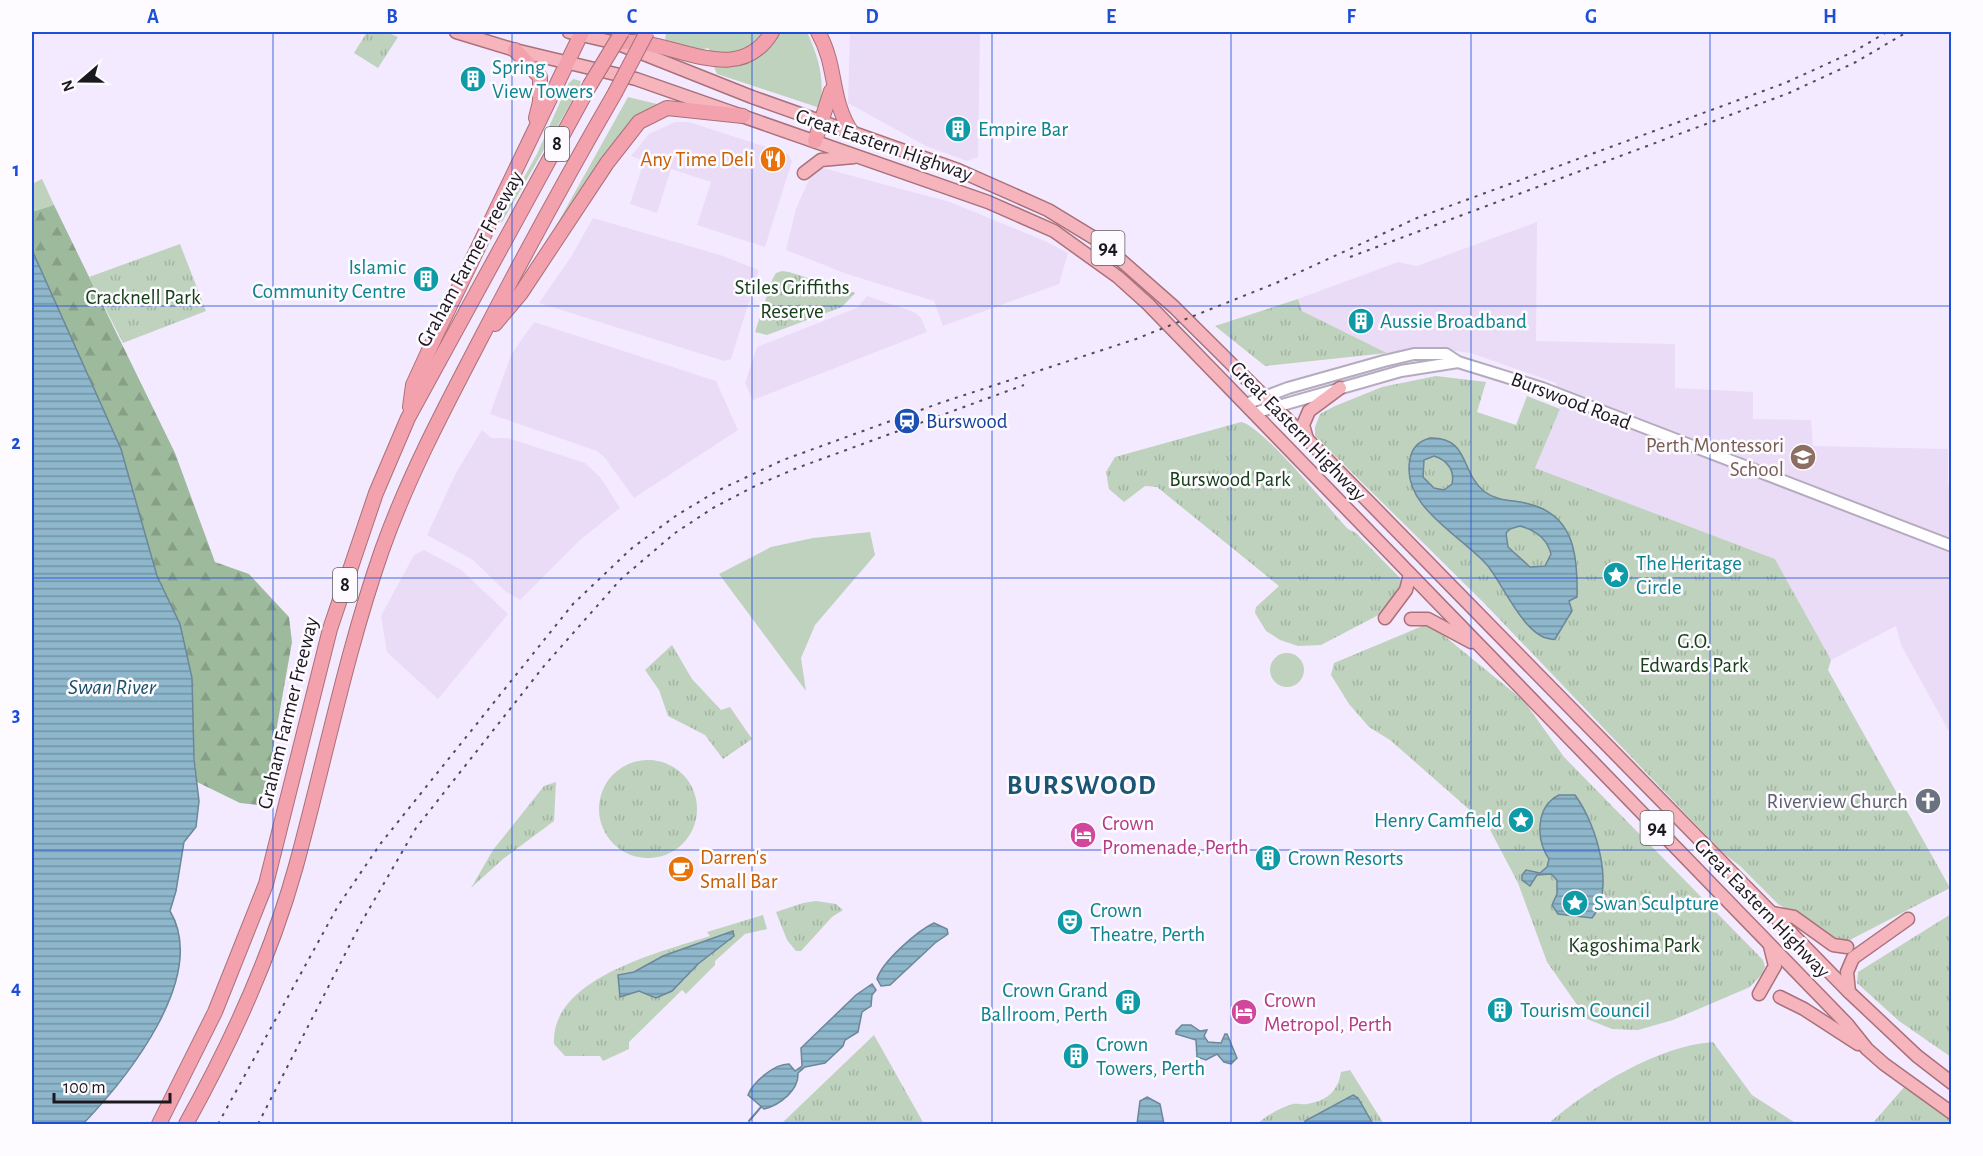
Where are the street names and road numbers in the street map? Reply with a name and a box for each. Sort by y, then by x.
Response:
street label: Great Eastern Highway [793,105,975,185]
road number: 8 [545,127,569,161]
street label: Graham Farmer Freeway [413,168,527,350]
road number: 94 [1092,231,1124,265]
street label: Great Eastern Highway [1226,357,1370,505]
street label: Burswood Road [1508,368,1634,434]
road number: 8 [333,568,357,602]
street label: Graham Farmer Freeway [254,615,322,811]
road number: 94 [1640,811,1674,845]
street label: Great Eastern Highway [1690,834,1834,982]

